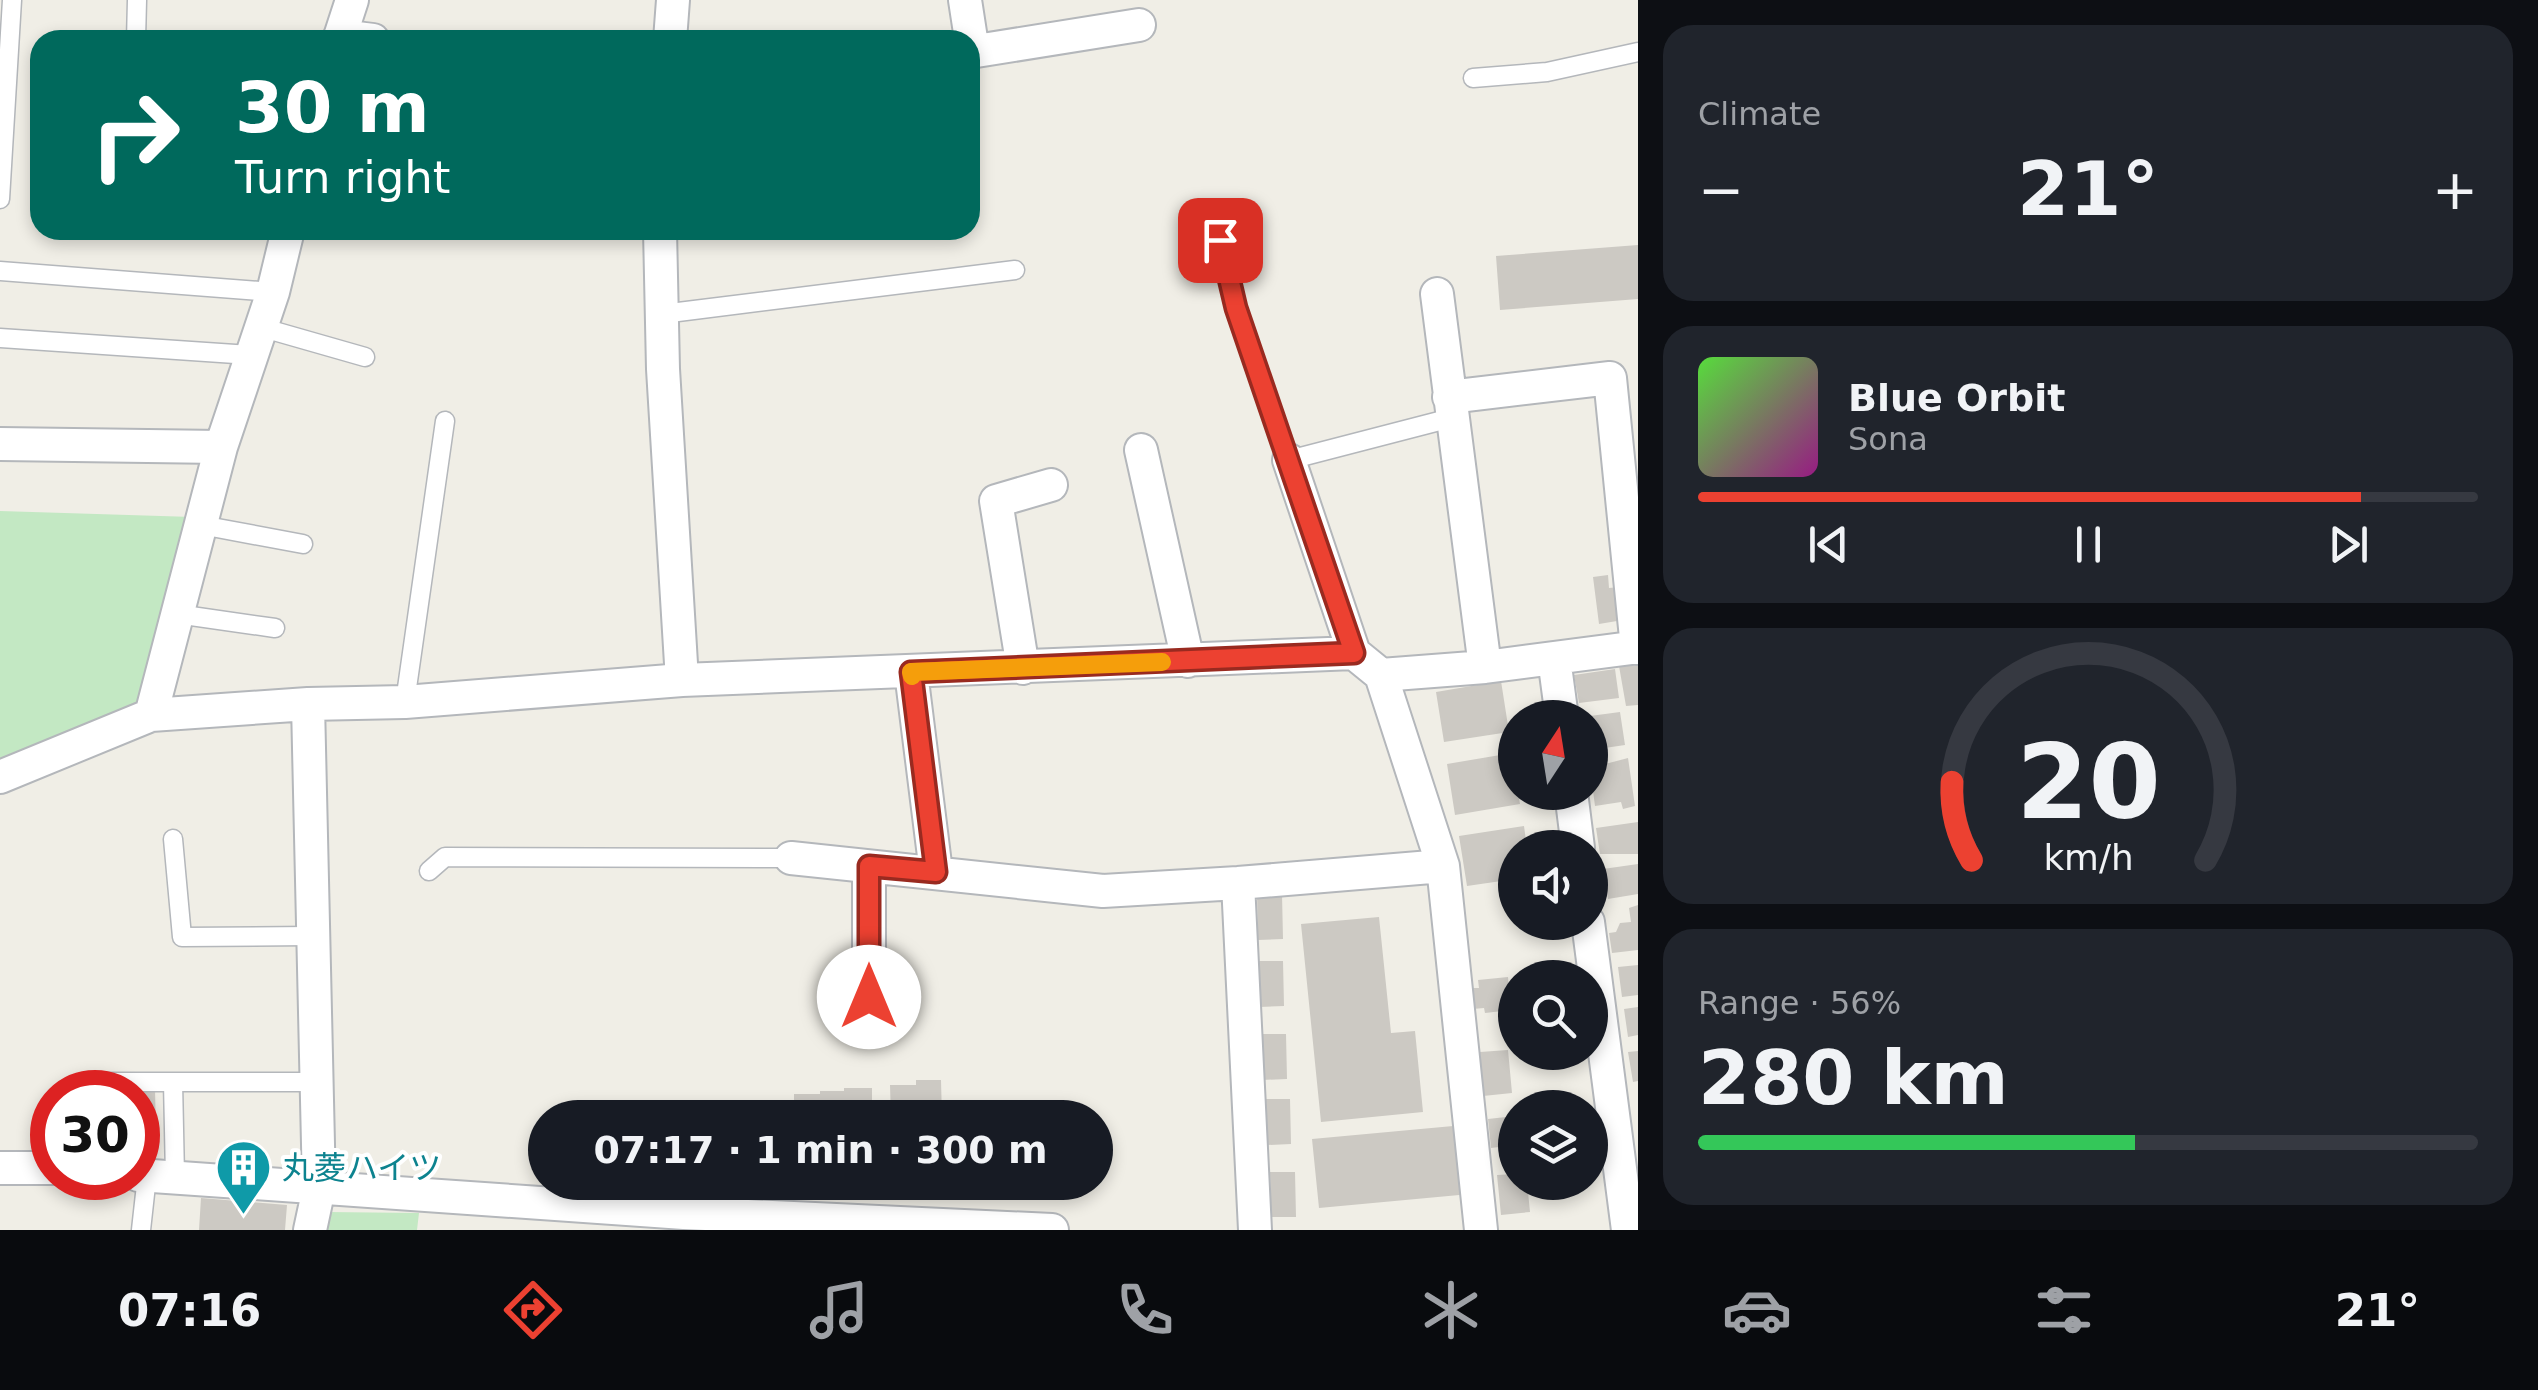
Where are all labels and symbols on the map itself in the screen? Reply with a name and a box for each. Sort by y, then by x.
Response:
pin [1178,198,1263,283]
north arrow [1498,700,1608,810]
position arrow [817,945,921,1049]
speed limit sign: 30 [30,1070,160,1200]
building icon: 丸菱ハイツ [213,1138,273,1217]
place label: 丸菱ハイツ [282,1149,441,1187]

